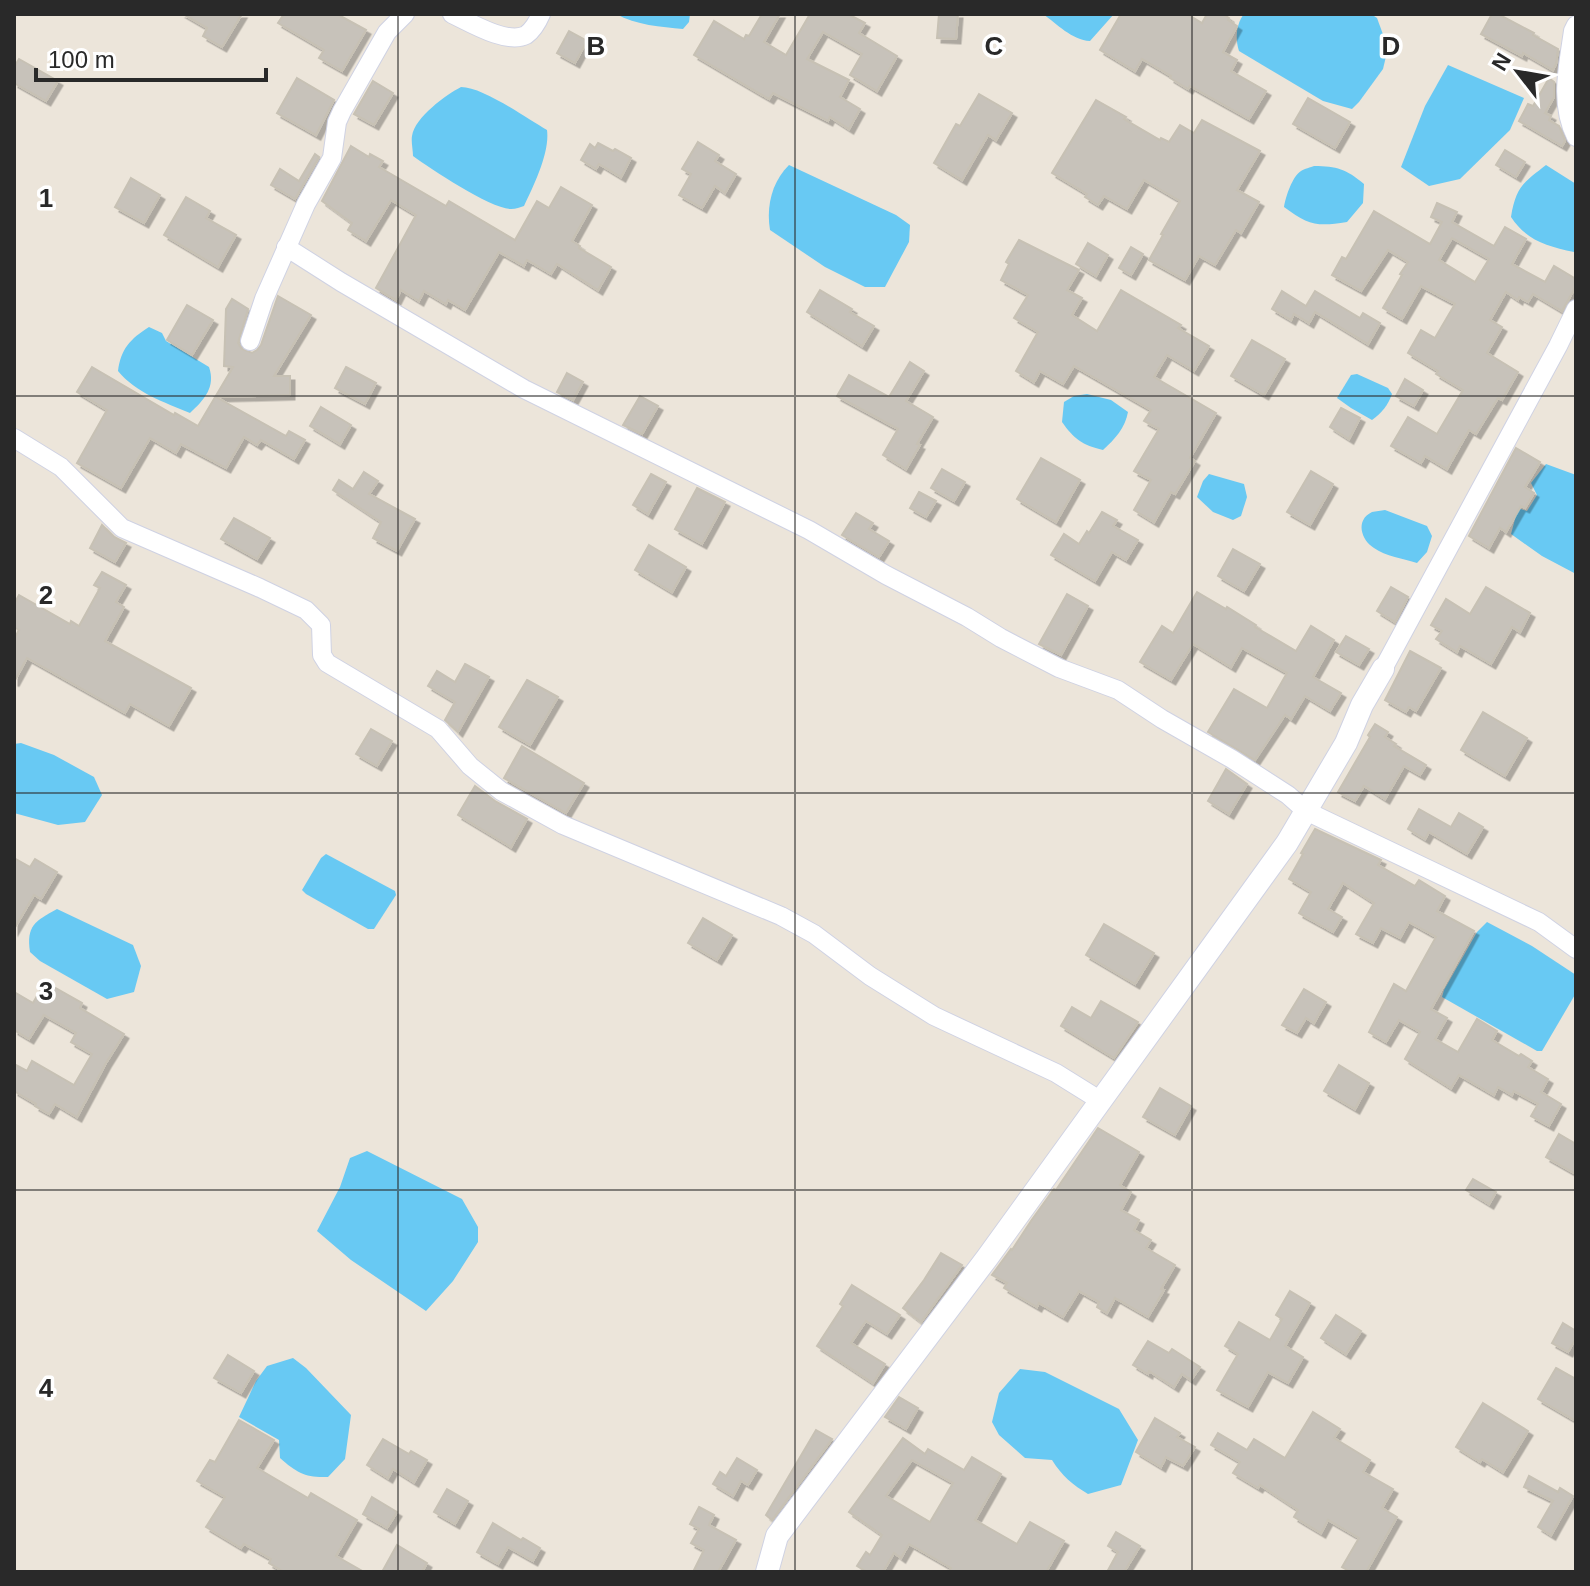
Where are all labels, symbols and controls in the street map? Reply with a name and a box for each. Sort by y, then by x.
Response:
text: B [587,31,605,61]
text: C [985,31,1004,61]
text: D [1382,31,1400,61]
scale bar [36,32,266,82]
north arrow [1478,32,1558,112]
text: 100 m [48,46,115,73]
text: N [1486,49,1516,75]
text: 1 [39,183,53,213]
text: 2 [39,580,53,610]
text: 3 [39,976,53,1006]
text: 4 [39,1373,54,1403]

